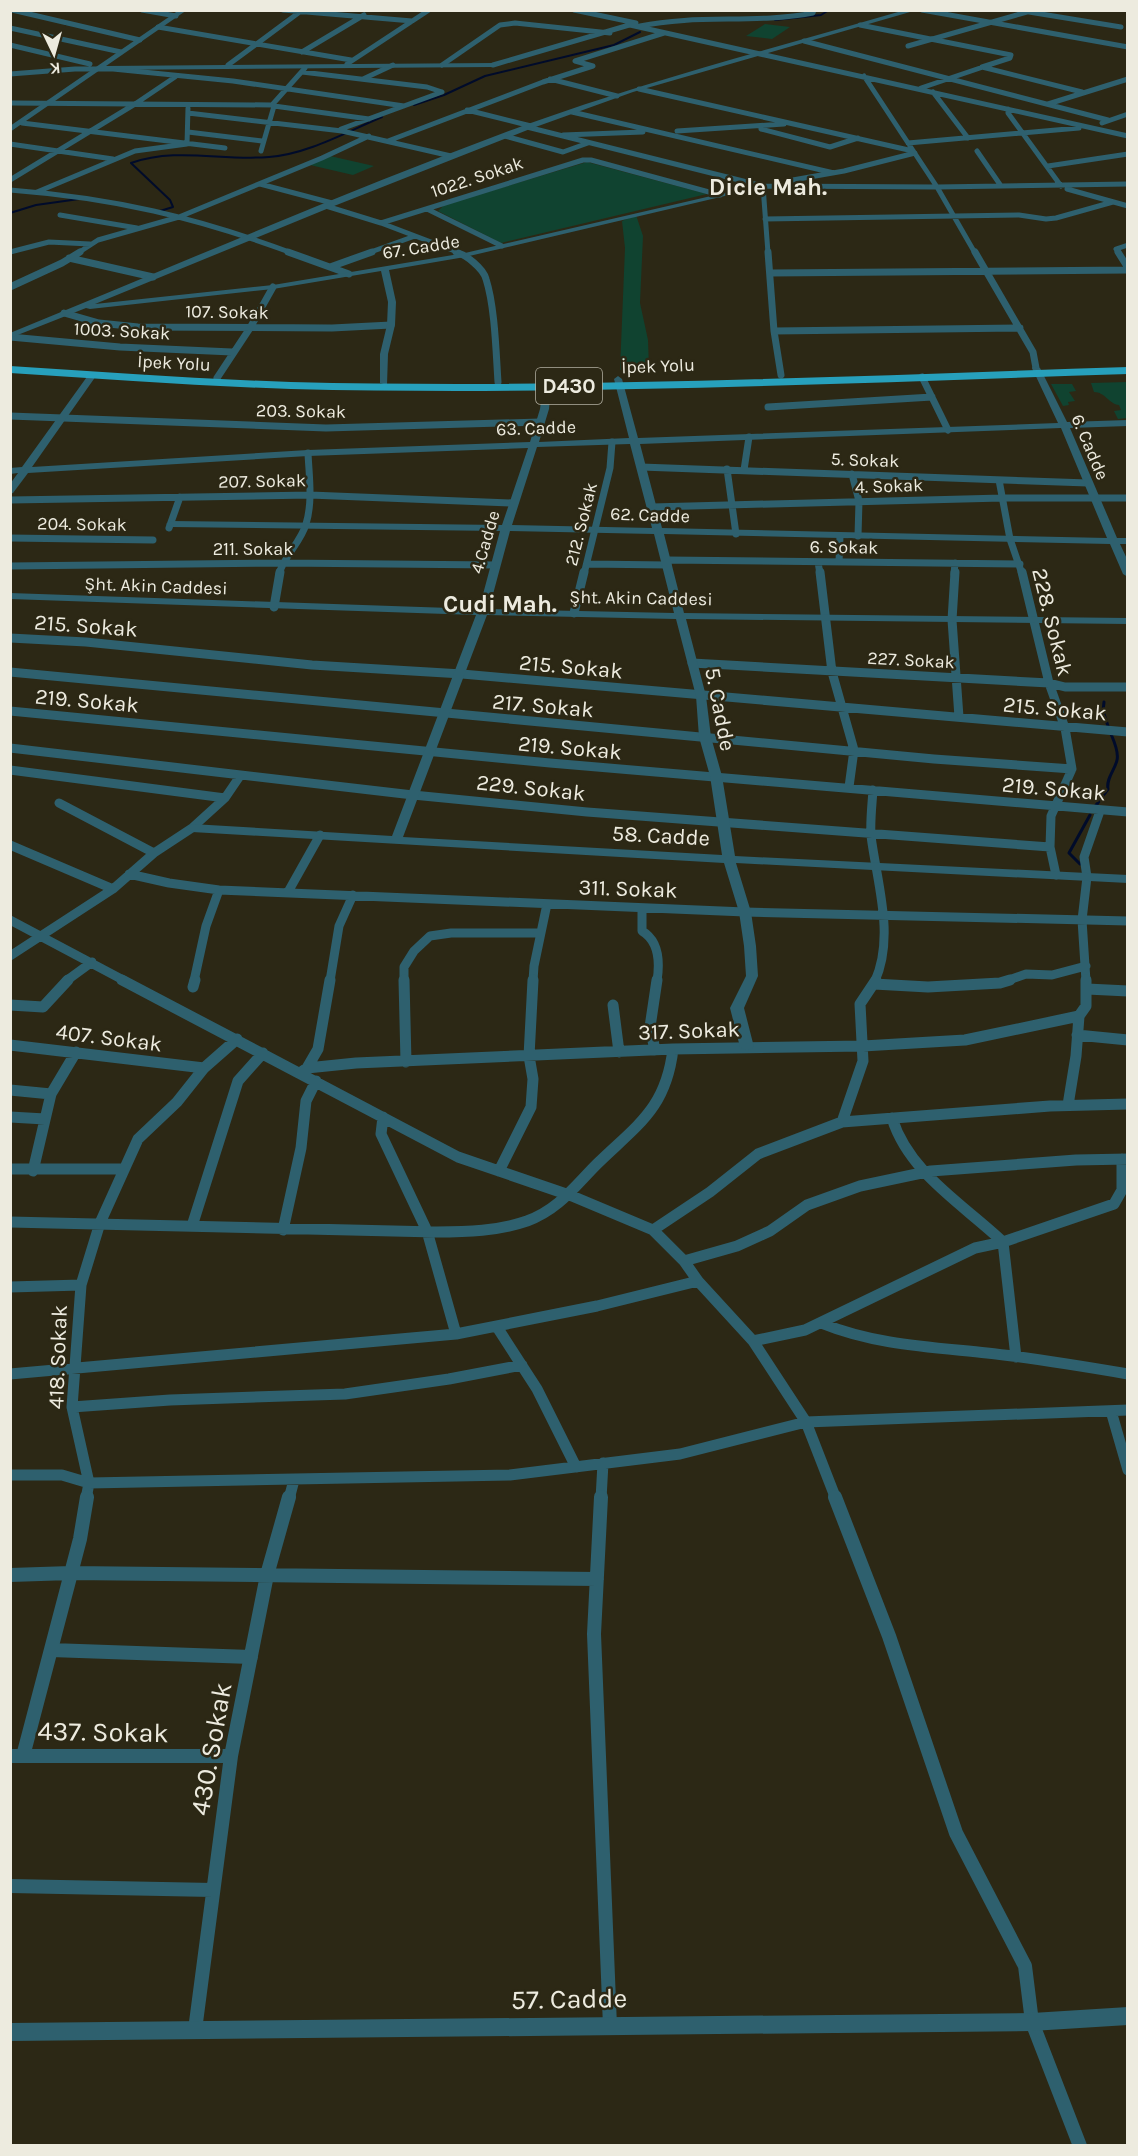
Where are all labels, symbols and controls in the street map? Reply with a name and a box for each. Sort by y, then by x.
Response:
north arrow [24,24,84,84]
text: K [49,59,61,78]
street label: 1022. Sokak [428,152,526,202]
district label: Dicle Mah. [709,173,827,201]
street label: 67. Cadde [381,230,461,264]
street label: 107. Sokak [185,300,269,324]
street label: 1003. Sokak [73,317,171,345]
street label: İpek Yolu [137,350,211,376]
street label: İpek Yolu [621,354,695,378]
road number: D430 [536,368,602,404]
street label: 203. Sokak [256,399,346,423]
street label: 6. Cadde [1066,411,1114,483]
street label: 63. Cadde [496,416,576,440]
street label: 5. Sokak [830,448,900,472]
street label: 207. Sokak [218,469,306,493]
street label: 4. Sokak [854,474,924,498]
street label: 212. Sokak [560,480,602,568]
street label: 62. Cadde [610,503,690,527]
street label: 4.Cadde [465,508,505,576]
street label: 204. Sokak [37,512,127,536]
street label: 6. Sokak [809,535,879,559]
street label: 211. Sokak [213,538,293,560]
street label: 228. Sokak [1026,566,1078,679]
street label: Şht. Akin Caddesi [84,573,228,599]
street label: Şht. Akin Caddesi [569,586,713,610]
district label: Cudi Mah. [443,590,557,618]
street label: 215. Sokak [33,609,139,643]
street label: 227. Sokak [867,647,955,673]
street label: 215. Sokak [518,650,624,684]
street label: 5. Cadde [699,665,741,753]
street label: 219. Sokak [34,684,140,718]
street label: 217. Sokak [491,689,595,723]
street label: 215. Sokak [1002,692,1108,726]
street label: 219. Sokak [517,731,623,765]
street label: 229. Sokak [475,769,587,807]
street label: 219. Sokak [1001,772,1107,806]
street label: 58. Cadde [611,820,711,852]
street label: 311. Sokak [578,874,678,904]
street label: 317. Sokak [638,1016,740,1046]
street label: 407. Sokak [54,1019,164,1057]
street label: 418. Sokak [43,1304,73,1410]
street label: 430. Sokak [184,1680,238,1818]
street label: 437. Sokak [37,1715,169,1749]
street label: 57. Cadde [511,1982,627,2016]

